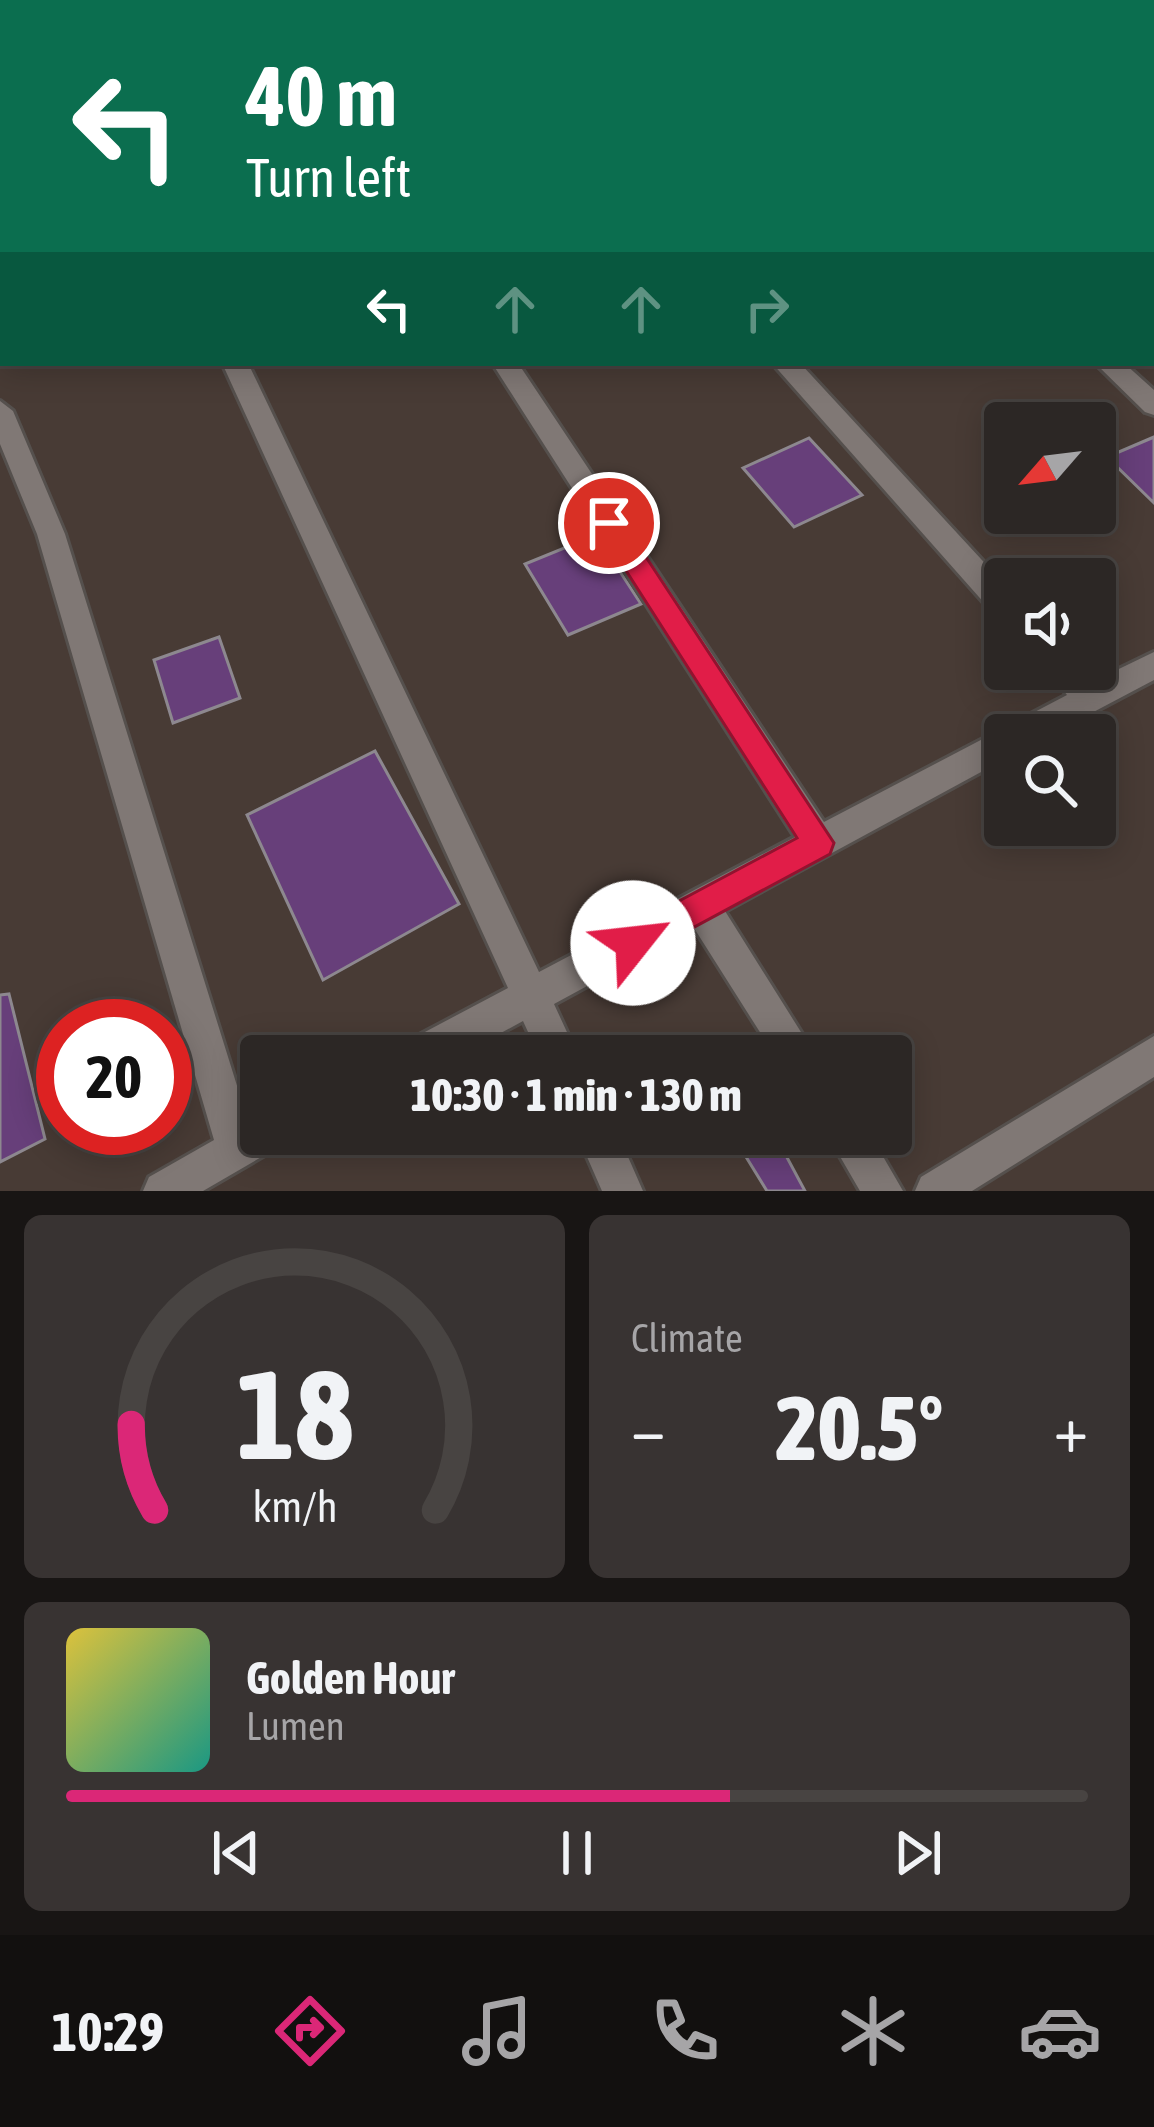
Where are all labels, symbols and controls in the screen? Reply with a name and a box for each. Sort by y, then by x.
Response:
icon: left [48,48,204,204]
text: 40 m [246,48,397,144]
text: Turn left [246,147,411,208]
icon: left [356,276,422,342]
icon: ahead [482,276,548,342]
icon: ahead [608,276,674,342]
icon: right [734,276,800,342]
north arrow [984,402,1116,534]
map controls [984,402,1116,846]
pin [558,472,660,574]
icon: arrive [576,490,642,556]
button: sound [984,558,1116,690]
button: search [984,714,1116,846]
position arrow [570,880,696,1006]
speed limit sign: 20 [36,999,192,1155]
text: 10:30 · 1 min · 130 m [410,1069,742,1121]
text: Climate [631,1316,743,1360]
text: 18 [236,1342,353,1485]
text: 20.5° [776,1376,943,1479]
text: − [631,1390,665,1466]
text: + [1054,1390,1088,1466]
text: km/h [252,1481,337,1530]
text: Golden Hour [246,1652,455,1704]
text: Lumen [246,1704,345,1748]
icon: previous [203,1820,269,1886]
icon: pause [544,1820,610,1886]
icon: next [885,1820,951,1886]
icon: directions [268,1989,352,2073]
icon: music [455,1989,539,2073]
icon: phone [643,1989,727,2073]
icon: climate [831,1989,915,2073]
icon: car [1018,1989,1102,2073]
text: 10:29 [52,2001,164,2062]

